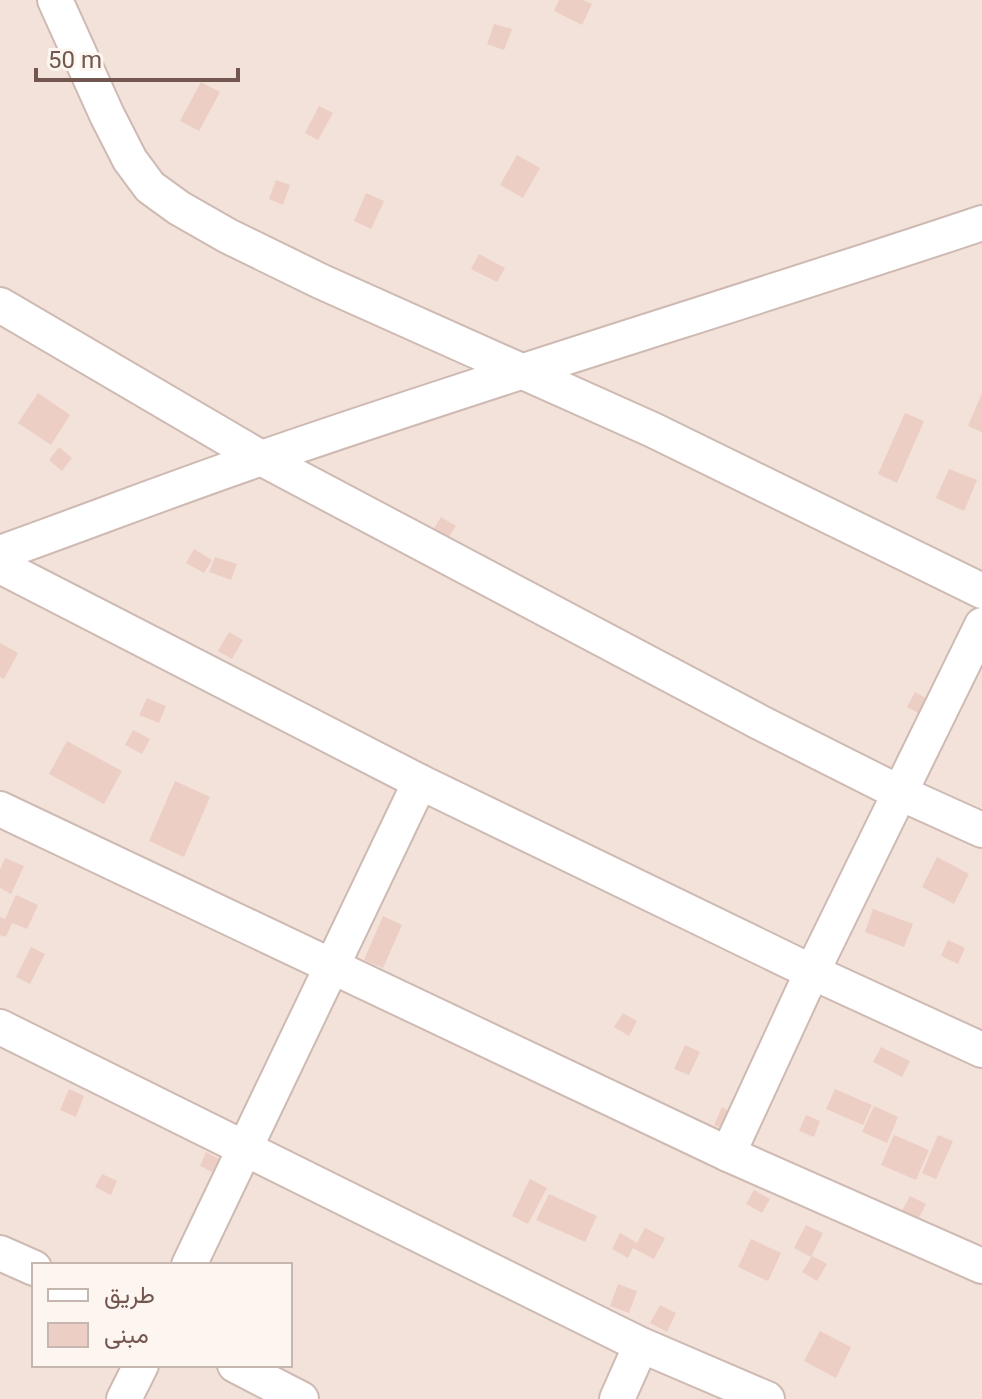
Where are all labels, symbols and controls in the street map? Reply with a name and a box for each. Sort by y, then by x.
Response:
scale bar [36,32,238,82]
text: 50 m [48,46,102,74]
legend [32,1263,292,1367]
text: طريق [104,1281,155,1310]
text: مبنى [104,1321,149,1349]

